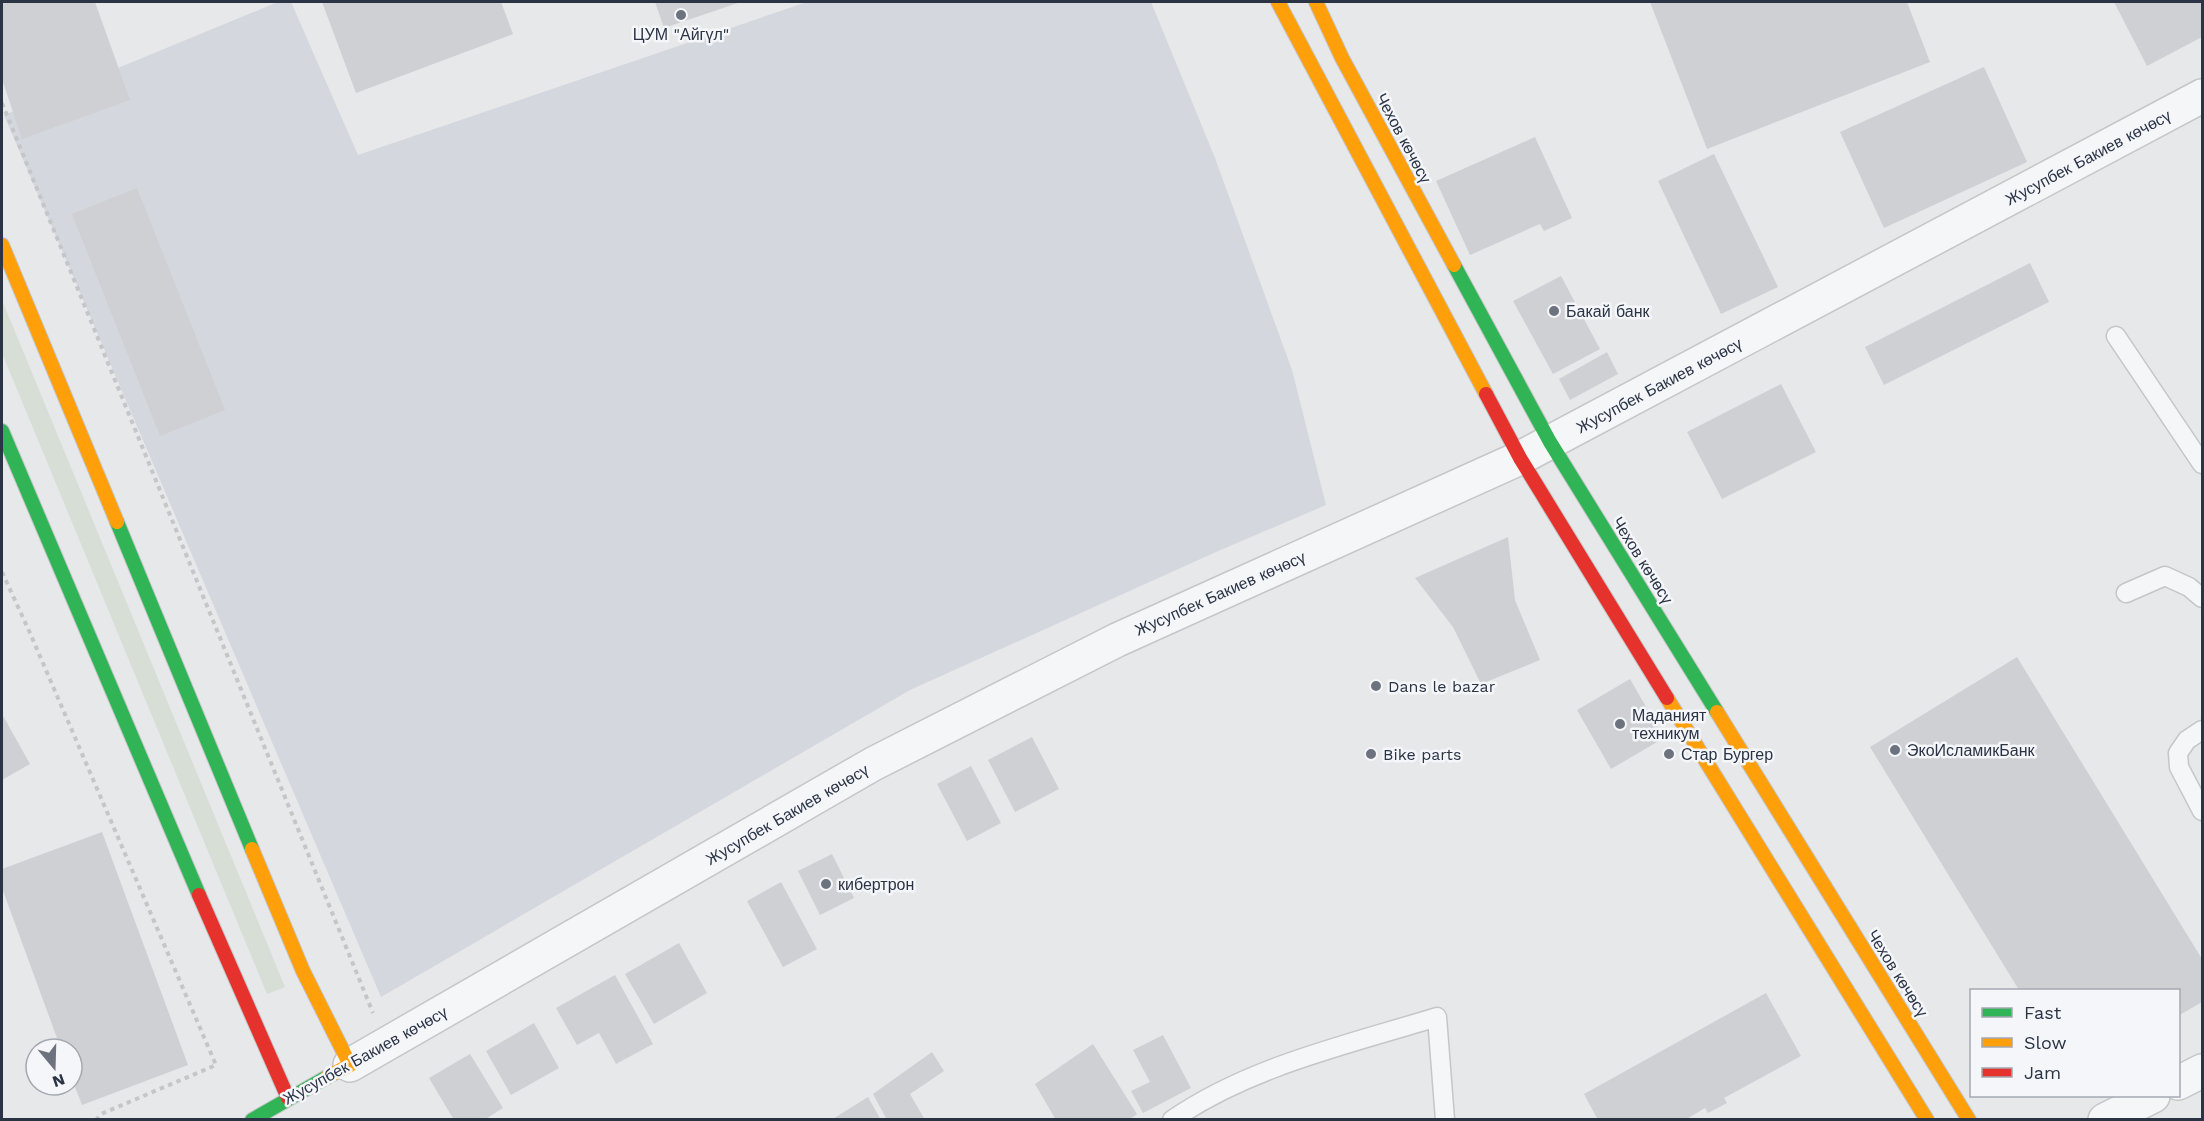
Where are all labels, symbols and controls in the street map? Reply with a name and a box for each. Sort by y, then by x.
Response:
marker: ЦУМ "Айгүл" [674,8,688,22]
place label: ЦУМ "Айгүл" [633,25,729,44]
street label: Чехов көчөсү [1372,90,1435,186]
street label: Жусупбек Бакиев көчөсү [2002,106,2174,209]
place label: Бакай банк [1566,302,1651,321]
marker: Бакай банк [1547,304,1561,318]
street label: Жусупбек Бакиев көчөсү [1573,334,1745,437]
street label: Чехов көчөсү [1608,513,1677,607]
street label: Жусупбек Бакиев көчөсү [1132,547,1308,640]
place label: Dans le bazar [1388,677,1496,696]
marker: Dans le bazar [1369,679,1383,693]
place label: Маданият техникум [1632,706,1707,743]
marker: Маданият техникум [1613,717,1627,731]
place label: ЭкоИсламикБанк [1907,741,2035,760]
marker: ЭкоИсламикБанк [1888,743,1902,757]
place label: Bike parts [1383,745,1461,764]
place label: Стар Бургер [1681,745,1773,764]
marker: Bike parts [1364,747,1378,761]
marker: Стар Бургер [1662,747,1676,761]
street label: Жусупбек Бакиев көчөсү [703,760,872,869]
place label: кибертрон [838,875,914,894]
marker: кибертрон [819,877,833,891]
street label: Чехов көчөсү [1863,926,1932,1020]
legend [1970,989,2180,1097]
street label: Жусупбек Бакиев көчөсү [280,1002,451,1109]
text: Fast [2024,1002,2062,1023]
text: Slow [2024,1032,2067,1053]
north arrow [24,1037,84,1097]
text: Jam [2024,1062,2061,1083]
text: N [50,1070,67,1092]

